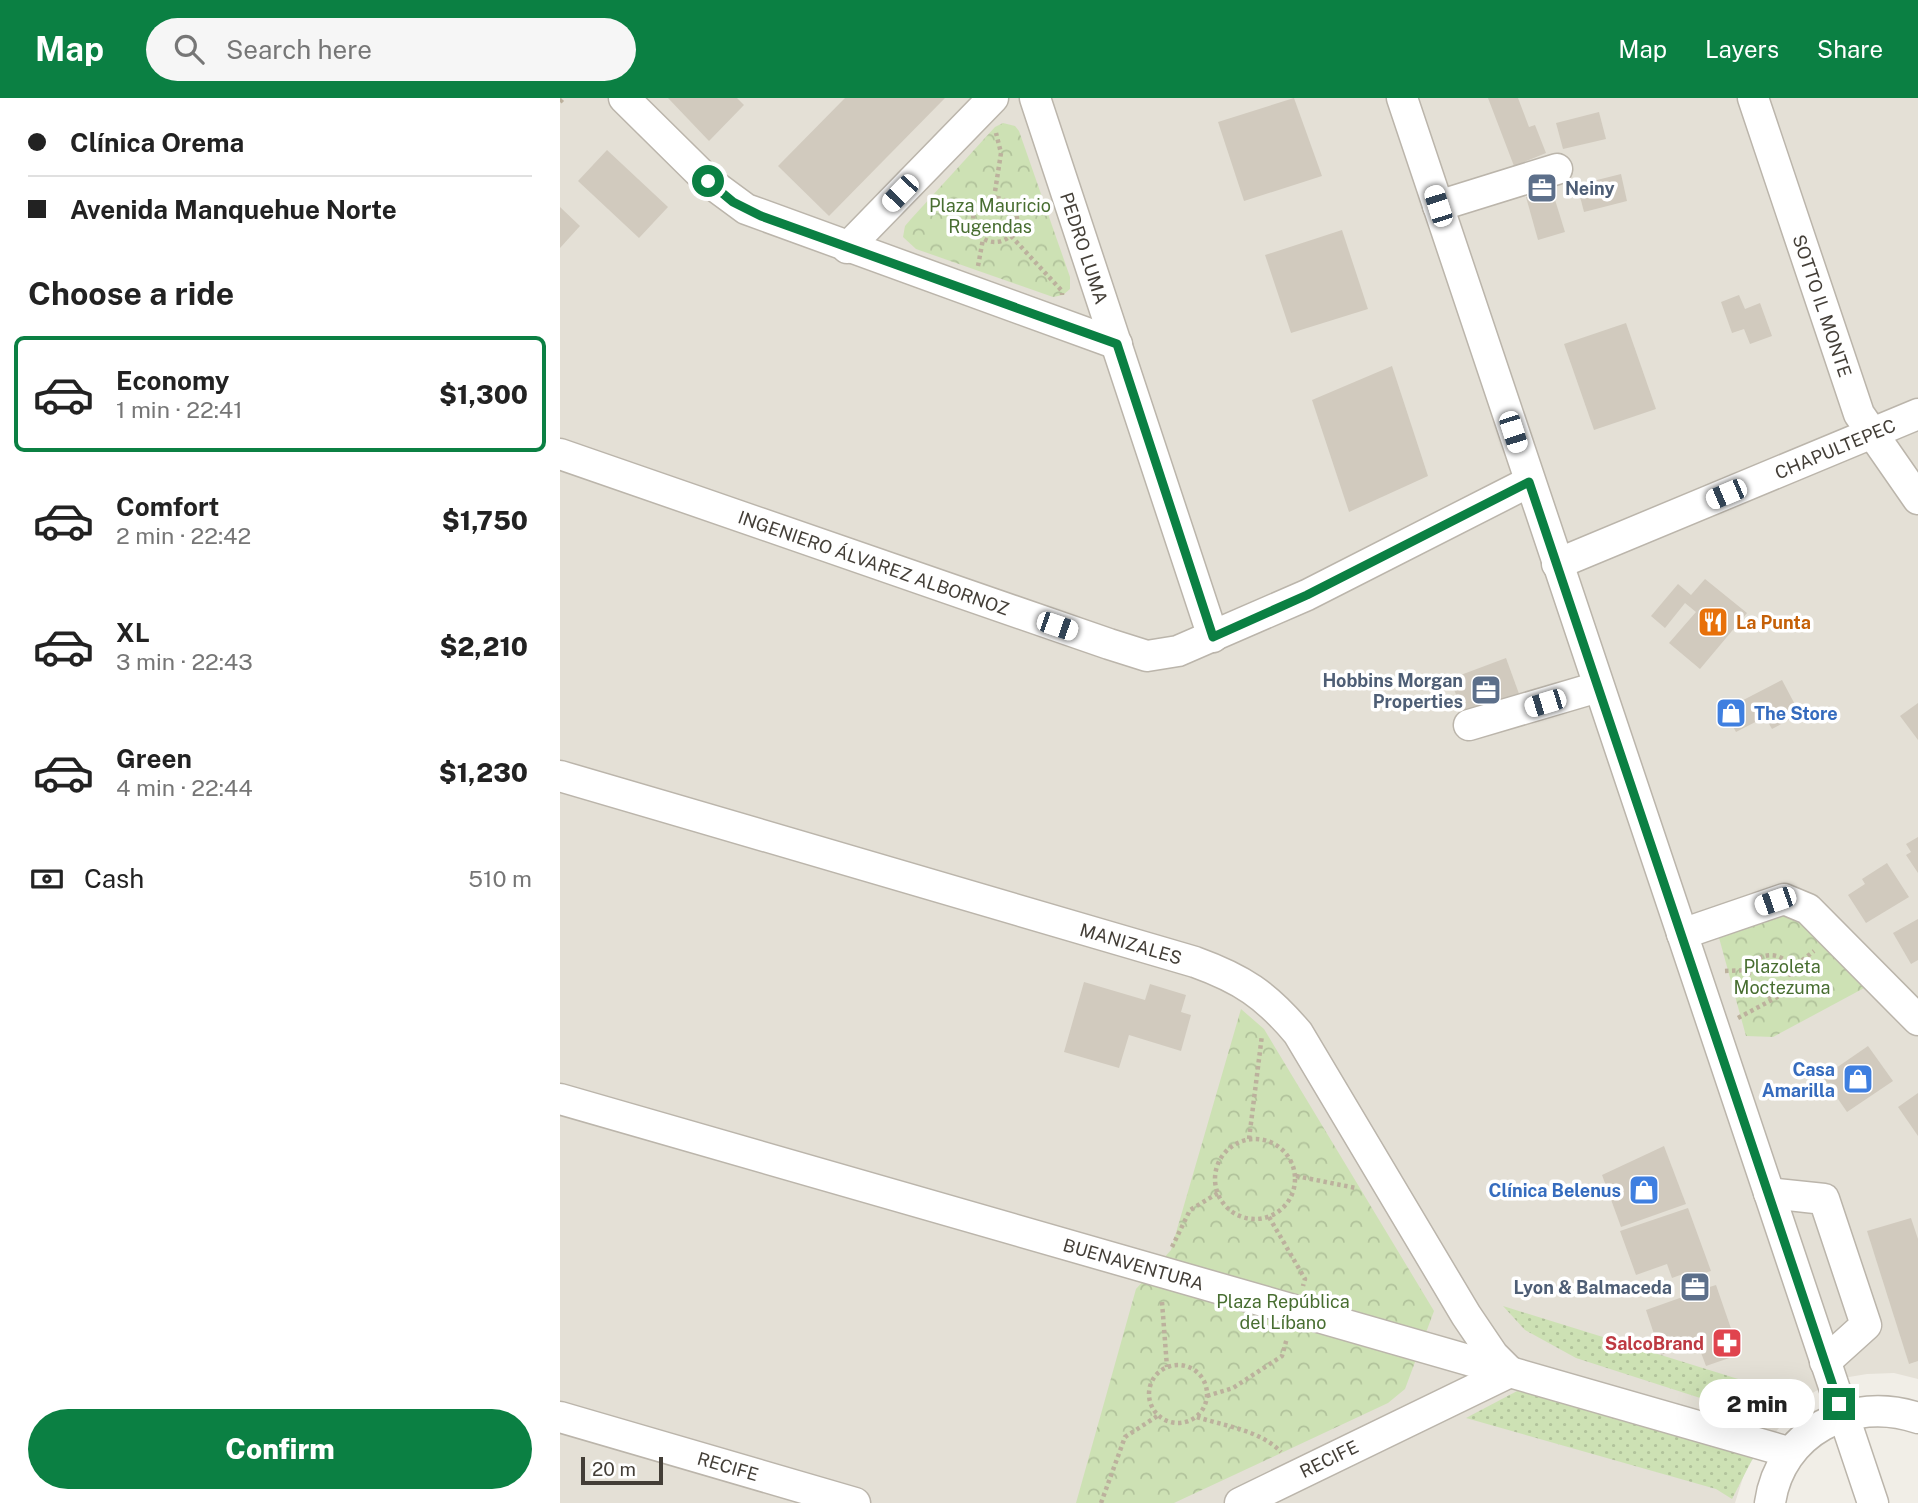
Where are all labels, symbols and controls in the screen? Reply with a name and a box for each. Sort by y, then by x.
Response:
search box [146,18,636,81]
text: Map [35,30,104,68]
icon: search [170,30,208,68]
text: Search here [226,34,372,65]
text: Map [1618,35,1667,63]
text: Layers [1705,35,1779,63]
text: Share [1817,35,1883,63]
text: Clínica Orema [70,127,244,158]
route start [692,165,724,197]
car [878,171,923,215]
office icon: Neiny [1525,171,1559,205]
place label: Neiny [1565,178,1615,199]
car [1422,183,1455,229]
street label: PEDRO LUMA [1056,190,1113,307]
text: Avenida Manquehue Norte [70,194,397,225]
park label: Plaza Mauricio Rugendas [929,195,1051,237]
street label: SOTTO IL MONTE [1789,232,1856,380]
text: Choose a ride [28,275,234,312]
icon: car [32,363,95,426]
text: Economy [116,365,229,396]
text: $1,300 [439,379,528,410]
text: 1 min · 22:41 [116,396,243,423]
car [1497,409,1530,455]
street label: CHAPULTEPEC [1771,414,1898,483]
car [1703,476,1750,512]
icon: car [32,489,95,552]
text: Comfort [116,491,219,522]
text: $1,750 [442,505,528,536]
street label: INGENIERO ÁLVAREZ ALBORNOZ [736,506,1012,619]
text: 2 min · 22:42 [116,522,251,549]
restaurant icon: La Punta [1696,605,1730,639]
car [1034,609,1081,643]
place label: La Punta [1736,612,1811,633]
icon: car [32,615,95,678]
text: XL [116,617,150,648]
text: $2,210 [439,631,528,662]
text: 3 min · 22:43 [116,648,253,675]
place label: Hobbins Morgan Properties [1322,670,1463,712]
office icon: Hobbins Morgan Properties [1469,673,1503,707]
car [1522,687,1569,719]
shop icon: The Store [1714,696,1748,730]
place label: The Store [1754,703,1838,724]
icon: car [32,741,95,804]
text: Green [116,743,192,774]
text: $1,230 [439,757,528,788]
text: 4 min · 22:44 [116,774,253,801]
icon: cash [28,860,66,898]
text: Cash [84,863,144,894]
text: 510 m [468,865,532,892]
car [1752,884,1799,918]
street label: MANIZALES [1077,918,1185,968]
park label: Plazoleta Moctezuma [1734,956,1830,998]
place label: Casa Amarilla [1762,1059,1835,1101]
shop icon: Casa Amarilla [1841,1062,1875,1096]
shop icon: Clínica Belenus [1627,1173,1661,1207]
place label: Clínica Belenus [1488,1180,1621,1201]
street label: BUENAVENTURA [1061,1234,1207,1294]
office icon: Lyon & Balmaceda [1678,1270,1712,1304]
place label: Lyon & Balmaceda [1513,1277,1672,1298]
park label: Plaza República del Líbano [1216,1291,1350,1333]
pharmacy icon: SalcoBrand [1710,1326,1744,1360]
place label: SalcoBrand [1605,1333,1704,1354]
callout: 2 min [1699,1380,1814,1428]
route end [1823,1388,1855,1420]
text: 2 min [1726,1390,1788,1417]
button: Confirm [28,1409,532,1489]
street label: RECIFE [1296,1436,1362,1482]
street label: RECIFE [695,1447,761,1485]
scale bar [581,1454,663,1486]
text: 20 m [592,1458,636,1480]

